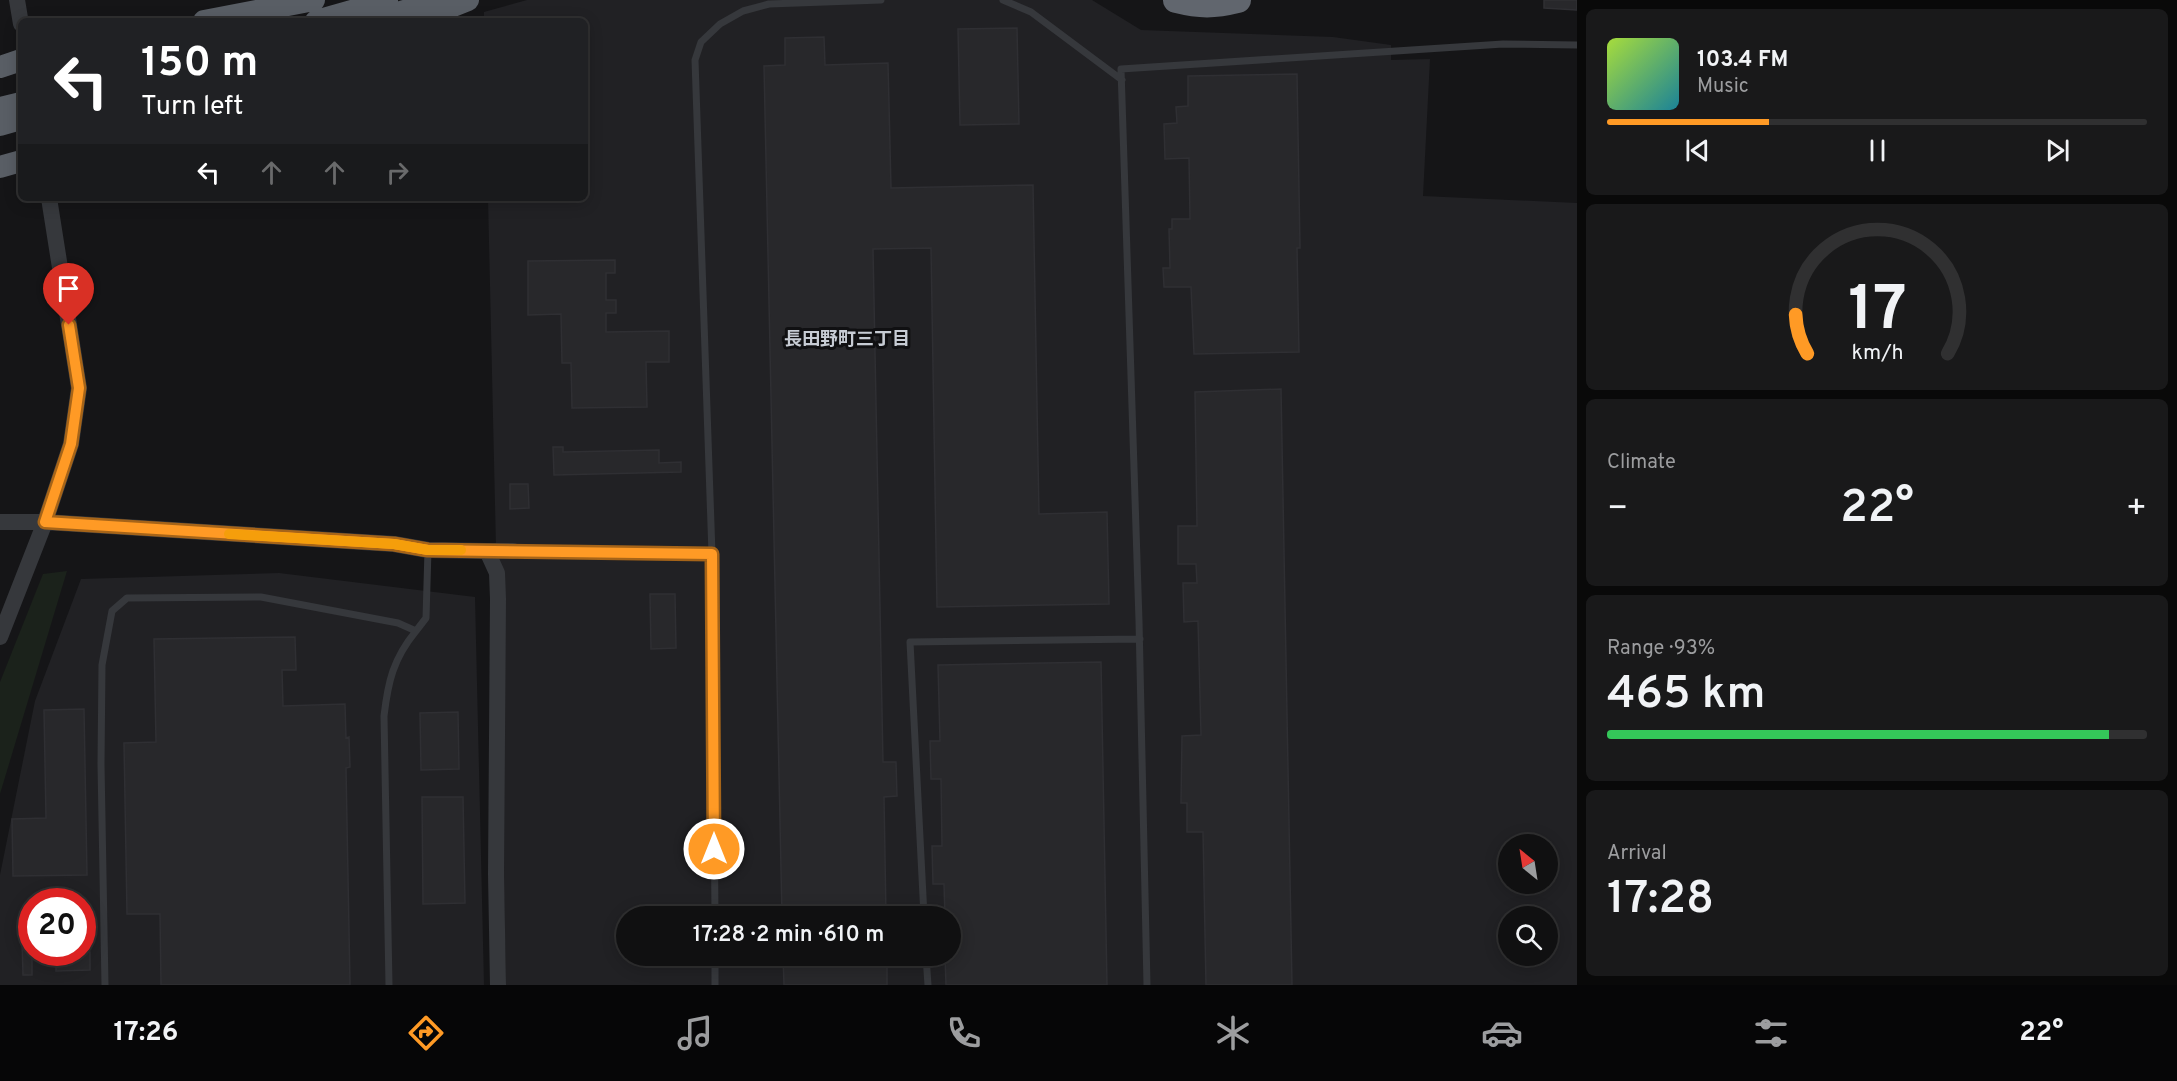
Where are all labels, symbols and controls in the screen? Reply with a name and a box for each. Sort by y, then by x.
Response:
text: 150 m [141,38,258,91]
icon: left [42,42,120,120]
text: 103.4 FM [1697,47,1788,74]
text: Music [1697,74,1749,100]
text: Turn left [141,90,243,124]
icon: previous [1681,134,1714,167]
icon: pause [1861,134,1894,167]
icon: next [2041,134,2074,167]
icon: left [192,156,225,189]
icon: ahead [255,156,288,189]
icon: ahead [318,156,351,189]
icon: right [381,156,414,189]
pin [43,263,94,325]
icon: arrive [52,272,85,305]
text: 17 [1848,273,1906,352]
district label: 長田野町三丁目 [784,329,910,352]
text: km/h [1851,341,1903,368]
text: Climate [1607,450,1676,476]
text: 22° [1840,481,1914,538]
text: − [1607,489,1628,531]
text: + [2126,489,2147,531]
text: Range · 93% [1607,636,1715,662]
text: 465 km [1607,667,1766,724]
position arrow [682,817,746,881]
north arrow [1498,834,1558,894]
map controls [1498,834,1558,966]
text: Arrival [1607,841,1667,867]
text: 17:28 [1607,872,1714,929]
speed limit sign: 20 [18,888,96,966]
button: search [1498,906,1558,966]
text: 17:28 · 2 min · 610 m [693,922,884,949]
icon: directions [405,1012,447,1054]
icon: music [674,1012,716,1054]
icon: phone [943,1012,985,1054]
icon: climate [1212,1012,1254,1054]
icon: car [1481,1012,1523,1054]
icon: filters [1750,1012,1792,1054]
text: 17:26 [113,1016,178,1050]
text: 22° [2019,1016,2063,1050]

